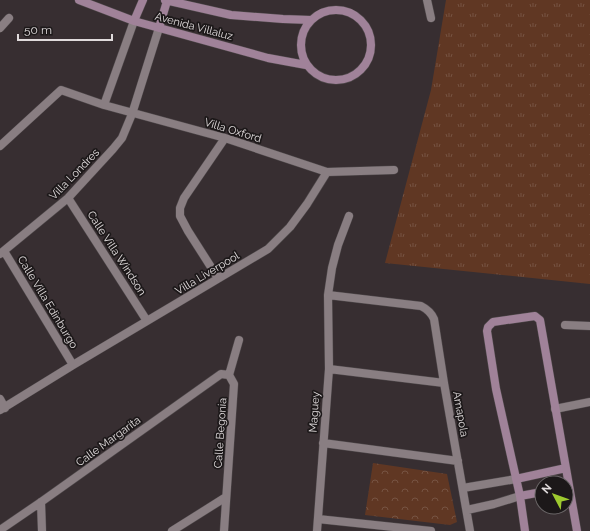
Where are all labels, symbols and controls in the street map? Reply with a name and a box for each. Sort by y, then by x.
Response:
street label: Avenida Villaluz [154,10,235,43]
scale bar [18,16,112,42]
text: 50 m [24,23,52,37]
street label: Villa Oxford [203,116,263,145]
street label: Villa Londres [47,146,102,203]
street label: Calle Villa Windson [84,209,149,298]
street label: Villa Liverpool [173,249,242,298]
street label: Calle Villa Edinburgo [15,254,81,351]
street label: Amapola [450,390,471,438]
street label: Maguey [307,391,322,433]
street label: Calle Begonia [212,397,229,469]
street label: Calle Margarita [73,414,143,469]
north arrow [534,475,574,515]
text: N [539,481,554,496]

